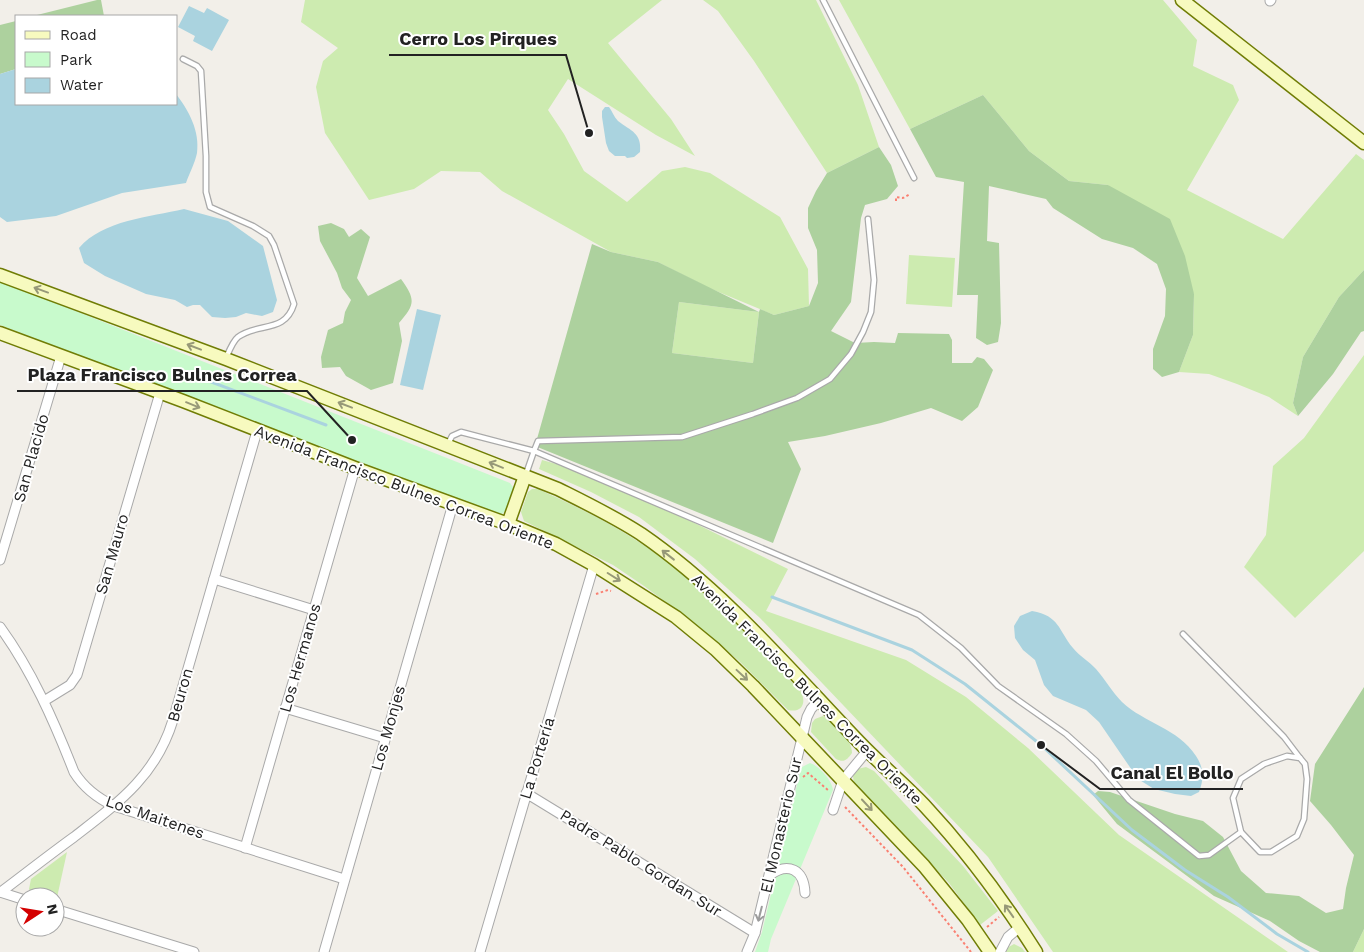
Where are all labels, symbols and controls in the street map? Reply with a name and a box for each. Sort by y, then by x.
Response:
legend [15,15,178,105]
callout: Cerro Los Pirques [389,22,566,55]
text: Road [60,26,97,44]
text: Cerro Los Pirques [399,28,557,49]
text: Park [60,51,93,69]
text: Water [60,76,103,94]
one-way arrow [34,285,50,294]
one-way arrow [187,341,202,351]
callout: Plaza Francisco Bulnes Correa [17,358,307,391]
text: Plaza Francisco Bulnes Correa [27,364,297,385]
one-way arrow [338,400,353,410]
one-way arrow [185,401,200,411]
street label: San Placido [9,412,53,504]
street label: Avenida Francisco Bulnes Correa Oriente [252,421,556,553]
one-way arrow [489,460,505,469]
street label: San Mauro [91,512,133,596]
one-way arrow [662,549,675,560]
street label: Avenida Francisco Bulnes Correa Oriente [688,570,926,808]
one-way arrow [606,572,620,582]
street label: Los Hermanos [275,601,325,715]
street label: Beuron [163,666,197,724]
one-way arrow [736,669,749,681]
street label: Los Monjes [367,683,409,773]
street label: La Portería [516,715,558,801]
street label: El Monasterio Sur [756,755,806,895]
callout: Canal El Bollo [1100,756,1243,789]
text: Canal El Bollo [1111,762,1234,783]
street label: Los Maitenes [103,791,207,843]
one-way arrow [861,799,873,812]
street label: Padre Pablo Gordan Sur [557,805,726,921]
north arrow [15,887,65,937]
text: N [44,903,62,916]
one-way arrow [1004,904,1014,918]
one-way arrow [755,906,764,922]

